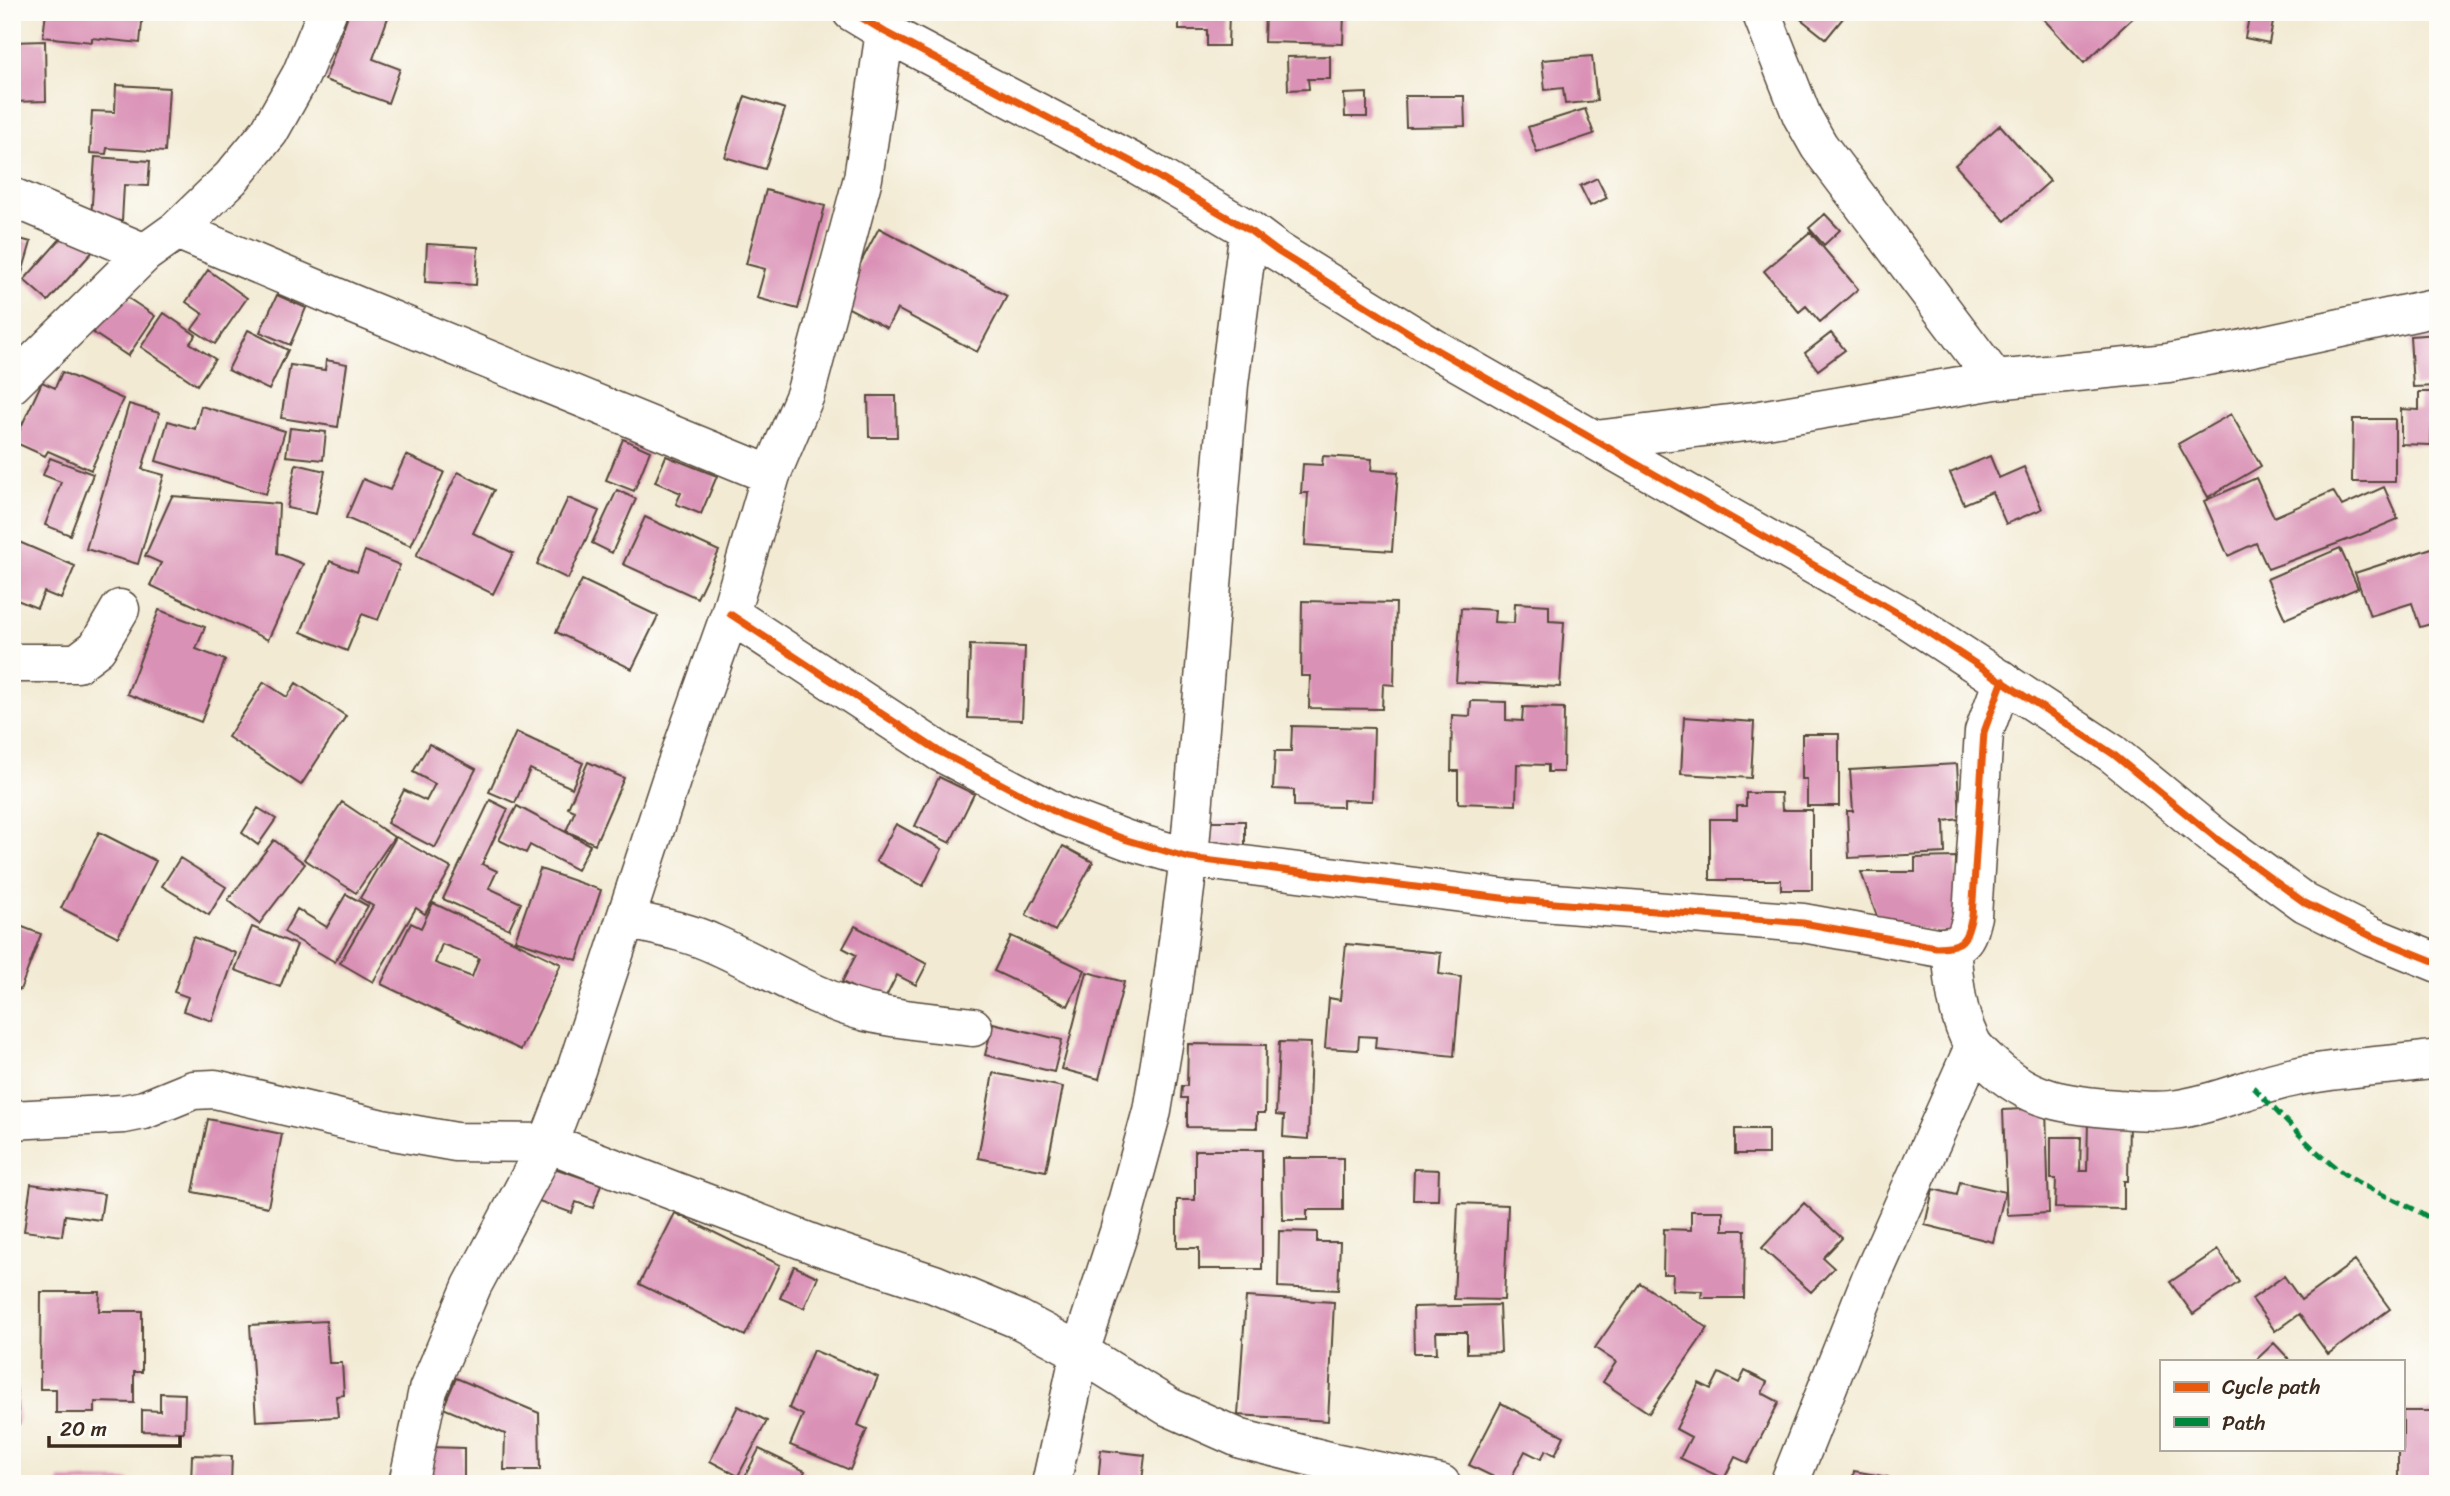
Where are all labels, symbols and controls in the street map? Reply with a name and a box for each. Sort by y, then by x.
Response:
legend [2160,1360,2404,1450]
text: Cycle path [2222,1368,2321,1406]
text: Path [2222,1404,2265,1442]
scale bar [49,1405,180,1449]
text: 20 m [60,1410,107,1448]

